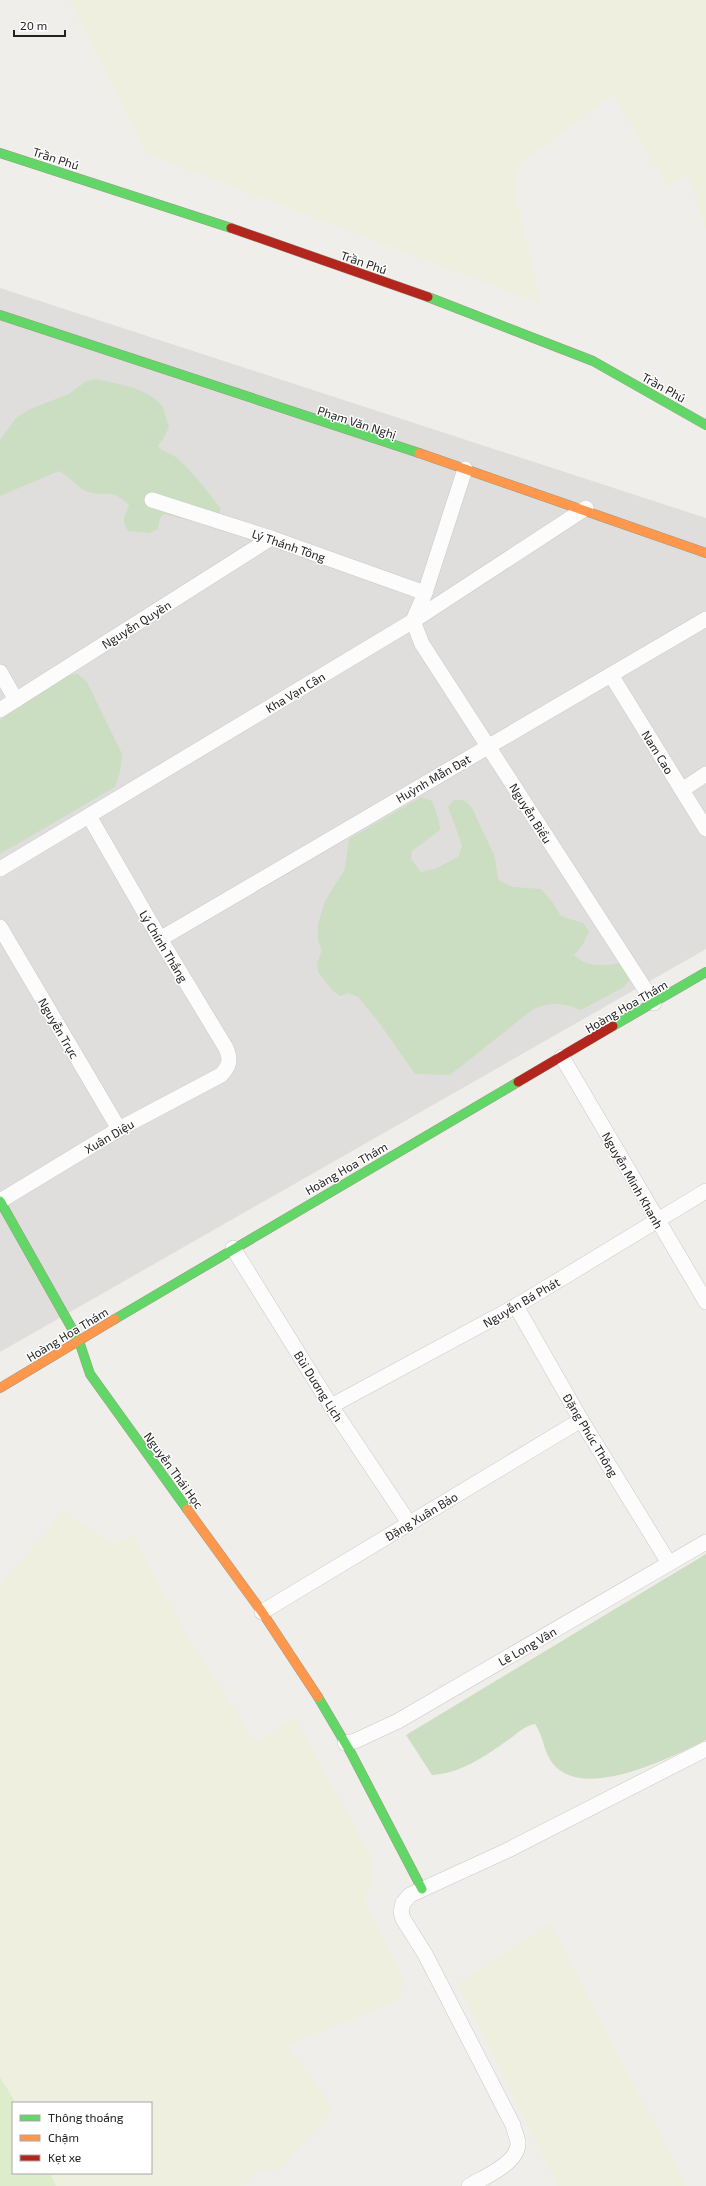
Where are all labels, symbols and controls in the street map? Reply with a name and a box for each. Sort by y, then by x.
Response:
scale bar [14,12,65,38]
text: 20 m [20,18,47,32]
street label: Trần Phú [31,144,81,172]
street label: Trần Phú [339,248,389,276]
street label: Trần Phú [640,369,688,405]
street label: Phạm Văn Nghị [316,403,398,442]
street label: Lý Thánh Tông [250,526,328,564]
street label: Nguyễn Quyền [99,597,174,652]
street label: Kha Vạn Cân [263,669,328,716]
street label: Nam Cao [639,728,677,776]
street label: Huỳnh Mẫn Đạt [393,751,474,806]
street label: Nguyễn Biểu [507,780,555,846]
street label: Lý Chính Thắng [137,907,191,985]
street label: Hoàng Hoa Thám [582,977,670,1035]
street label: Nguyễn Trực [35,995,82,1061]
street label: Xuân Diệu [82,1116,137,1157]
street label: Nguyễn Minh Khanh [600,1129,666,1231]
street label: Hoàng Hoa Thám [302,1139,390,1197]
street label: Nguyễn Bá Phát [480,1274,562,1330]
street label: Hoàng Hoa Thám [24,1304,110,1364]
street label: Bùi Dương Lịch [291,1348,346,1424]
street label: Đặng Phúc Thông [560,1391,622,1480]
street label: Nguyễn Thái Học [141,1429,206,1512]
street label: Đặng Xuân Bảo [382,1489,460,1544]
street label: Lê Long Vân [495,1624,559,1668]
legend [12,2102,152,2174]
text: Thông thoáng [48,2110,124,2124]
text: Chậm [48,2130,79,2145]
text: Kẹt xe [48,2150,81,2165]

